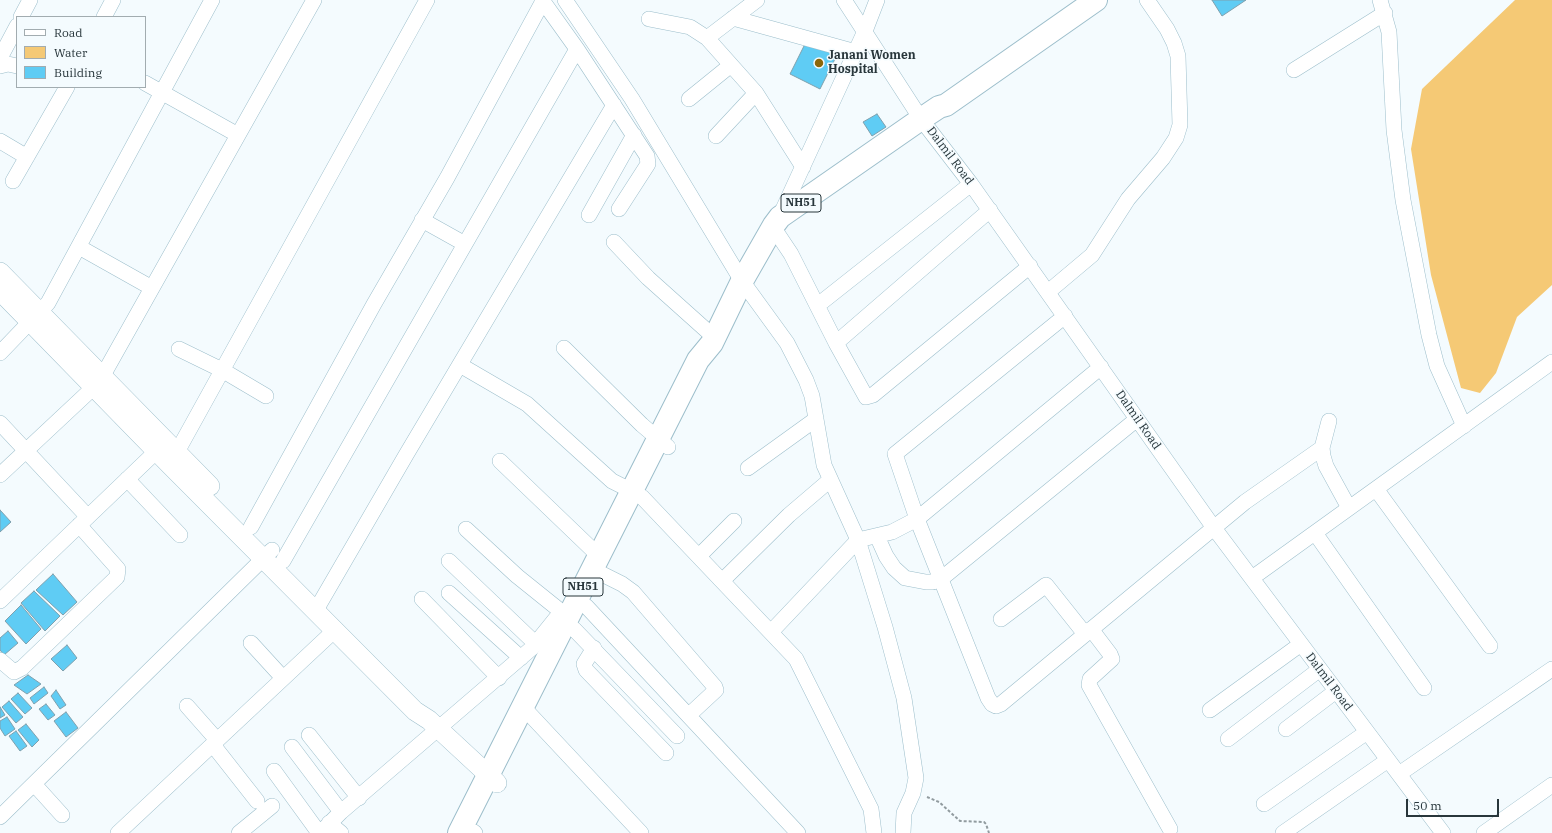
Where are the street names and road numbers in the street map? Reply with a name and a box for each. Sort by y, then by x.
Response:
street label: Dalmil Road [924,124,976,188]
road number: NH51 [781,194,821,212]
street label: Dalmil Road [1112,388,1164,452]
road number: NH51 [563,578,603,596]
street label: Dalmil Road [1303,650,1355,714]

